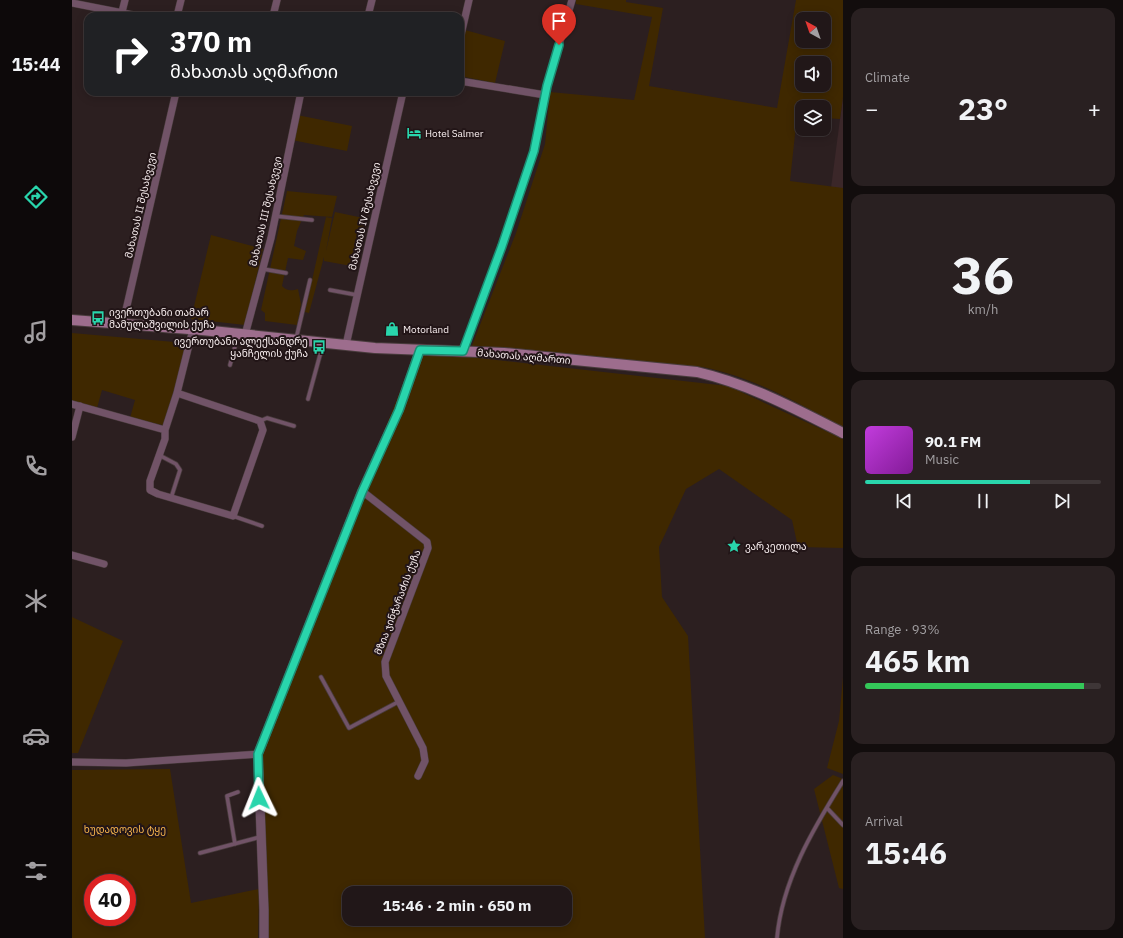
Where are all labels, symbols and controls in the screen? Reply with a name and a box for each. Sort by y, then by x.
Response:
pin [542,4,576,45]
icon: arrive [548,10,570,32]
north arrow [795,12,831,48]
map controls [795,12,831,136]
text: 370 m [170,23,252,60]
icon: right [104,28,156,80]
text: 15:44 [11,53,61,76]
button: sound [795,56,831,92]
text: მახათას აღმართი [170,60,338,83]
text: Climate [865,69,910,86]
text: 23° [958,89,1008,128]
text: − [865,94,878,123]
text: + [1088,94,1101,123]
button: layers [795,100,831,136]
hotel icon: Hotel Salmer [406,125,422,141]
place label: Hotel Salmer [425,127,484,140]
street label: მახათას II შესახვევი [122,151,159,259]
street label: მახათას III შესახვევი [247,155,285,267]
street label: მახათას IV შესახვევი [346,161,383,271]
icon: directions [22,183,50,211]
text: 36 [952,241,1014,308]
text: km/h [968,301,998,318]
place label: ივერთუბანი თამარ მამულაშვილის ქუჩა [109,306,215,331]
bus stop icon: ივერთუბანი თამარ მამულაშვილის ქუჩა [90,310,106,326]
icon: music [22,318,50,346]
shop icon: Motorland [384,321,400,337]
place label: Motorland [403,323,449,336]
place label: ივერთუბანი ალექსანდრე ყანჩელის ქუჩა [174,335,308,360]
bus stop icon: ივერთუბანი ალექსანდრე ყანჩელის ქუჩა [311,339,327,355]
street label: მახათას აღმართი [477,346,571,367]
text: 90.1 FM [925,432,981,451]
text: Music [925,451,959,468]
icon: phone [22,452,50,480]
icon: previous [893,490,915,512]
icon: pause [972,490,994,512]
icon: next [1051,490,1073,512]
place icon: ვარკეთილა [726,538,742,554]
place label: ვარკეთილა [745,540,807,553]
street label: მზია ჯინჭარაძის ქუჩა [371,548,424,657]
icon: climate [22,587,50,615]
text: Range · 93% [865,621,939,638]
text: 465 km [865,641,970,680]
icon: car [22,722,50,750]
position arrow [238,777,280,819]
text: Arrival [865,813,903,830]
park label: ხუდადოვის ტყე [84,823,166,836]
text: 15:46 [865,833,947,872]
icon: filters [22,857,50,885]
speed limit sign: 40 [84,874,136,926]
text: 15:46 · 2 min · 650 m [383,896,531,915]

